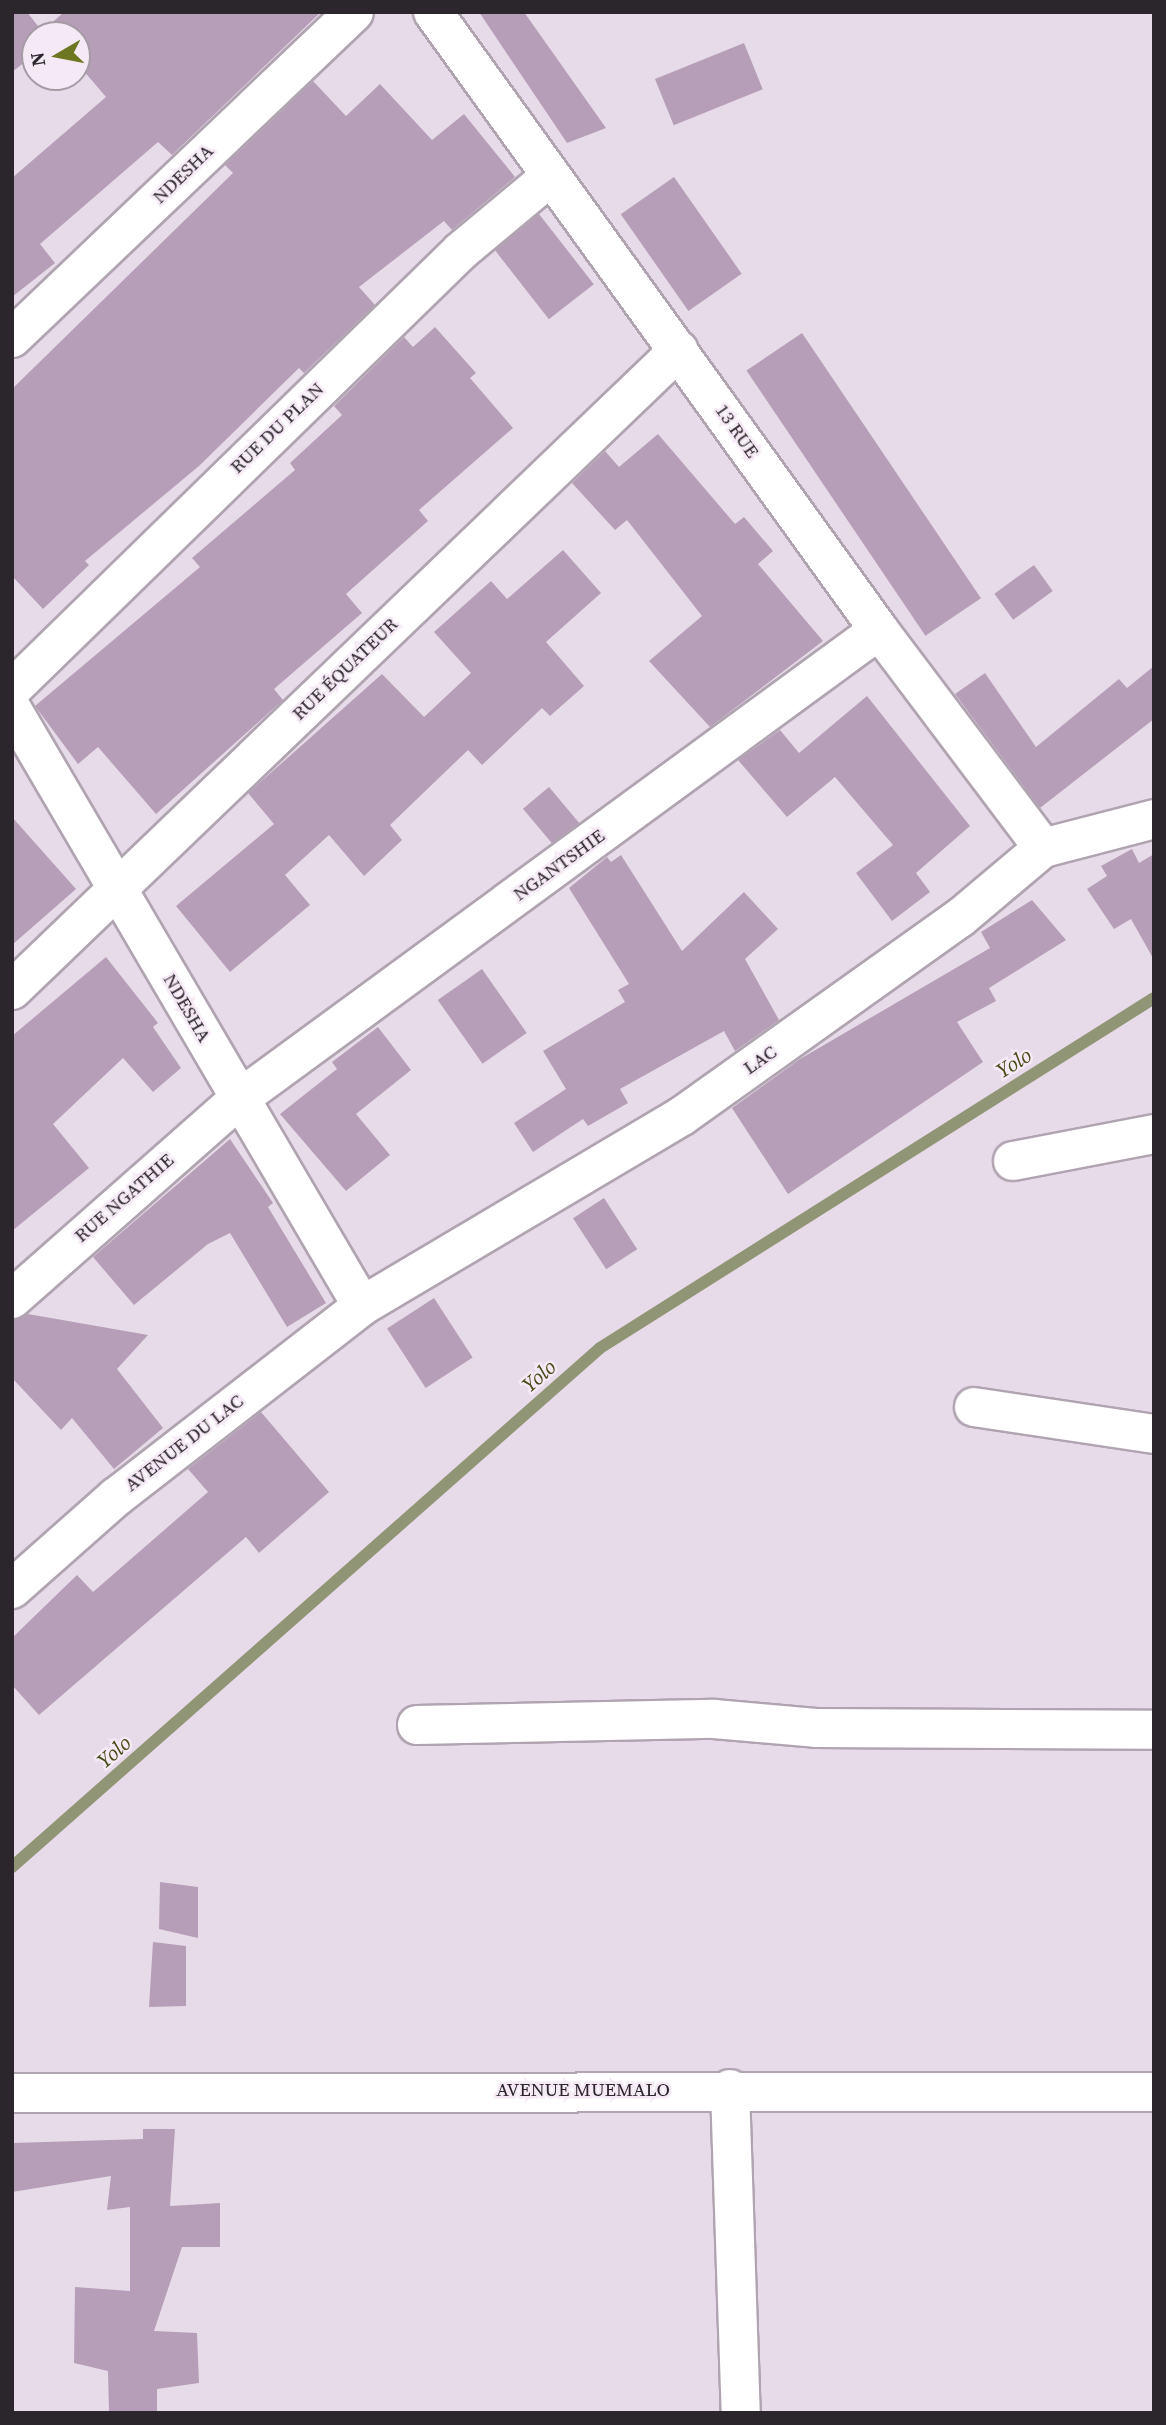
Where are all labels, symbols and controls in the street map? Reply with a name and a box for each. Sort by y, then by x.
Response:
north arrow [21,21,91,91]
text: N [23,50,51,68]
street label: NDESHA [148,140,218,208]
street label: RUE DU PLAN [226,378,328,478]
street label: 13 RUE [710,400,764,462]
street label: RUE ÉQUATEUR [288,613,402,725]
street label: NGANTSHIE [509,824,609,906]
street label: NDESHA [158,970,216,1046]
street label: LAC [739,1041,781,1079]
water label: Yolo [992,1043,1036,1083]
street label: RUE NGATHIE [70,1149,178,1247]
water label: Yolo [517,1354,561,1398]
street label: AVENUE DU LAC [120,1390,248,1496]
water label: Yolo [92,1730,136,1774]
street label: AVENUE MUEMALO [496,2079,670,2101]

